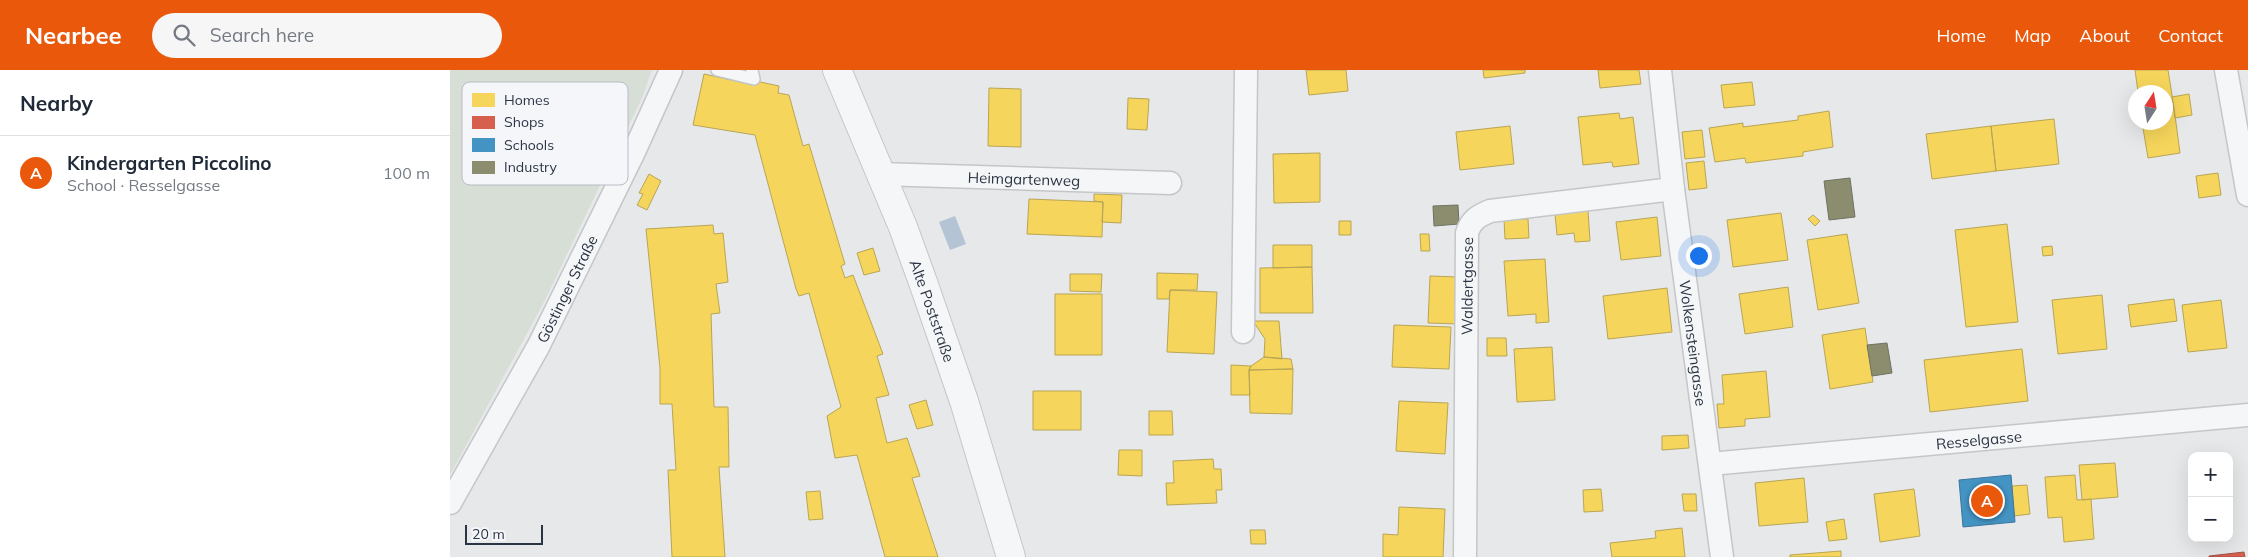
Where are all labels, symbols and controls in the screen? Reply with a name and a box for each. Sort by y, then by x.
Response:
search box [152,13,502,58]
text: Nearbee [25,20,122,50]
icon: search [170,21,198,49]
text: Search here [210,23,314,47]
text: Home [1936,24,1986,47]
text: Map [2014,24,2051,47]
text: About [2079,24,2130,47]
text: Contact [2158,24,2223,47]
legend [462,82,628,185]
north arrow [2128,85,2173,130]
text: Nearby [20,90,93,116]
text: Homes [504,91,550,109]
text: Shops [504,113,544,131]
text: Schools [504,136,554,154]
text: Kindergarten Piccolino [67,151,272,175]
text: Industry [504,158,558,176]
text: A [30,163,42,183]
text: 100 m [383,163,430,183]
street label: Heimgartenweg [967,167,1080,190]
text: School · Resselgasse [67,175,220,195]
street label: Göstinger Straße [532,232,601,346]
street label: Waldertgasse [1457,237,1476,335]
your location [1686,243,1712,269]
street label: Alte Poststraße [906,257,959,364]
street label: Wolkensteingasse [1676,279,1711,407]
street label: Resselgasse [1935,426,2023,453]
map controls [2188,452,2233,542]
button: + [2188,452,2233,497]
pin: A [1971,482,2003,520]
button: − [2188,497,2233,542]
scale bar [465,522,542,545]
text: 20 m [472,525,505,543]

